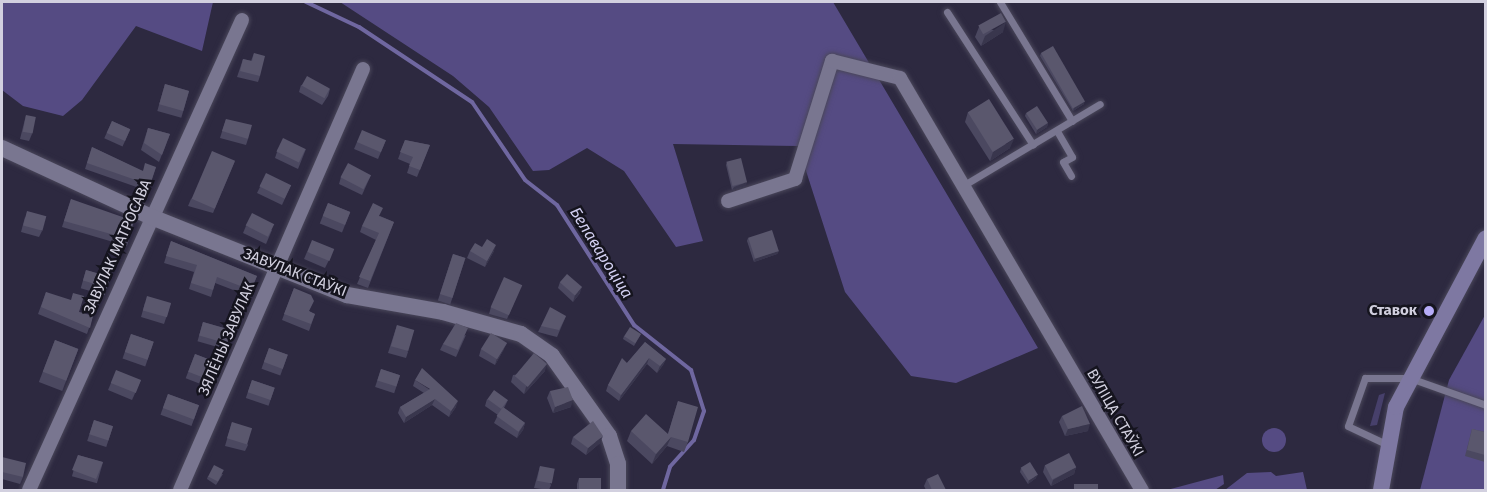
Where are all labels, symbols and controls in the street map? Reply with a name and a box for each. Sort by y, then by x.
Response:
street label: ЗАВУЛАК МАТРОСАВА [80,177,156,317]
water label: Белавароціца [565,204,637,302]
street label: ЗАВУЛАК СТАЎКІ [241,245,349,301]
street label: ЗЯЛЁНЫ ЗАВУЛАК [195,280,259,398]
place label: Ставок [1369,302,1417,320]
marker: Ставок [1422,304,1436,318]
street label: ВУЛІЦА СТАЎКІ [1083,366,1147,460]

